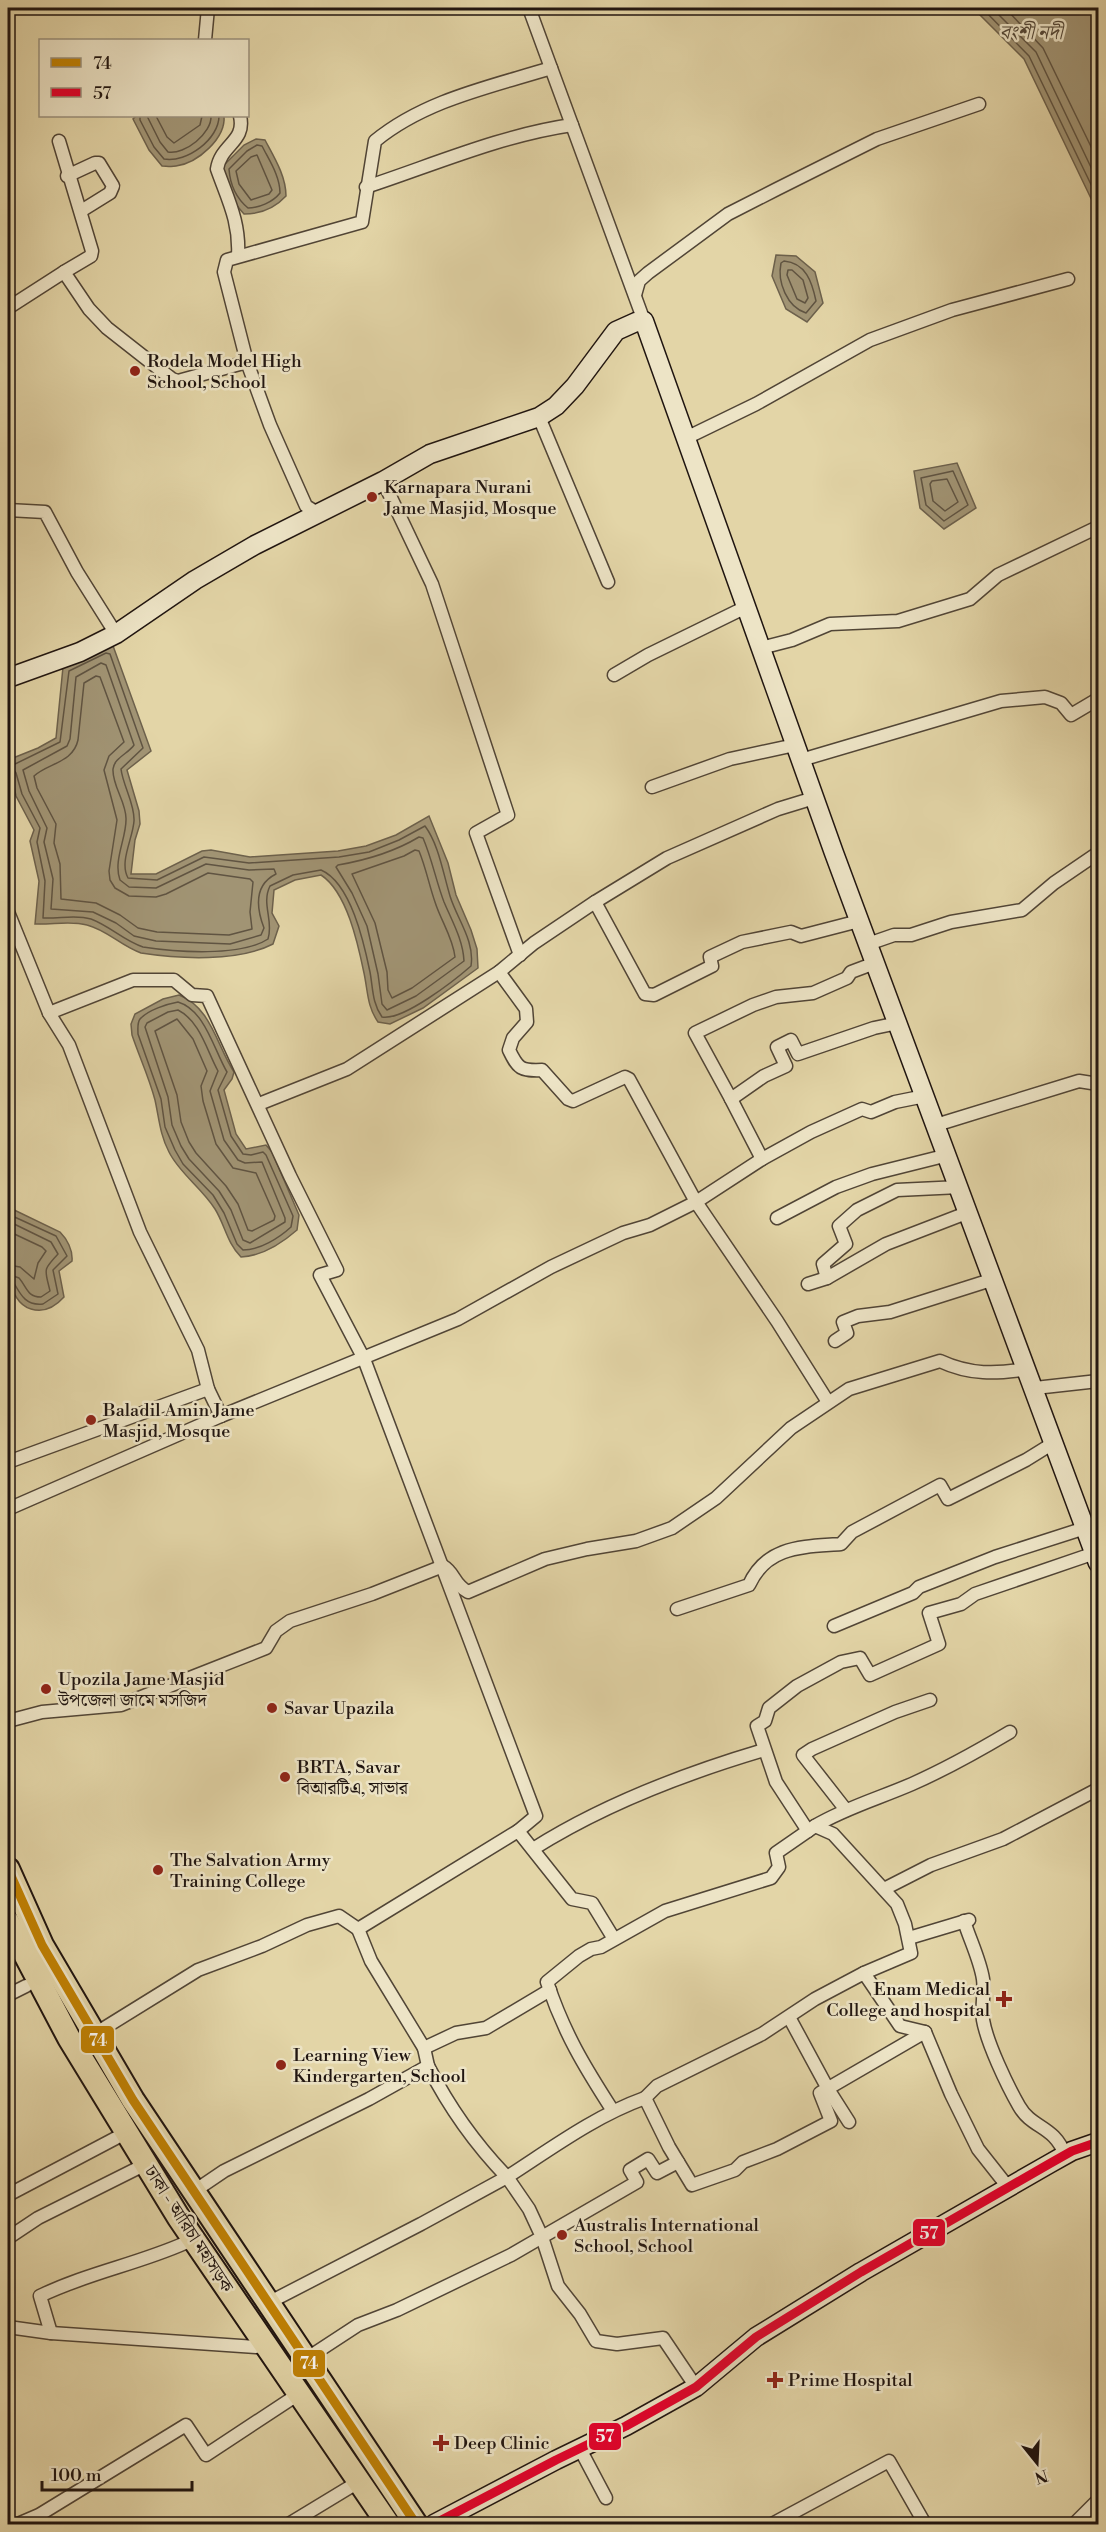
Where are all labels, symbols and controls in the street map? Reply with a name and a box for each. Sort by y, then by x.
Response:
water label: বংশী নদী [1000,20,1065,46]
legend [39,39,249,117]
text: 74 [93,52,112,75]
text: 57 [93,82,111,105]
place label: Rodela Model High School, School [147,350,302,394]
marker: Rodela Model High School, School [128,364,142,378]
place label: Karnapara Nurani Jame Masjid, Mosque [383,476,557,520]
marker: Karnapara Nurani Jame Masjid, Mosque [365,490,379,504]
place label: Baladil Amin Jame Masjid, Mosque [102,1399,255,1443]
marker: Baladil Amin Jame Masjid, Mosque [84,1413,98,1427]
place label: Upozila Jame Masjid উপজেলা জামে মসজিদ [57,1668,225,1712]
marker: Upozila Jame Masjid উপজেলা জামে মসজিদ [39,1682,53,1696]
place label: Savar Upazila [284,1697,395,1720]
marker: Savar Upazila [265,1701,279,1715]
place label: BRTA, Savar বিআরটিএ, সাভার [296,1756,409,1800]
marker: BRTA, Savar বিআরটিএ, সাভার [278,1770,292,1784]
place label: The Salvation Army Training College [170,1849,331,1893]
marker: The Salvation Army Training College [151,1863,165,1877]
place label: Enam Medical College and hospital [826,1978,991,2022]
marker: Enam Medical College and hospital [995,1990,1013,2008]
line badge: 74 [80,2025,115,2054]
text: 74 [88,2031,108,2051]
place label: Learning View Kindergarten, School [293,2044,467,2088]
marker: Learning View Kindergarten, School [274,2058,288,2072]
street label: ঢাকা - আরিচা মহাসড়ক [139,2161,239,2298]
place label: Australis International School, School [573,2214,760,2258]
line badge: 57 [912,2218,946,2247]
text: 57 [920,2224,939,2244]
marker: Australis International School, School [555,2228,569,2242]
line badge: 74 [292,2349,326,2378]
text: 74 [299,2354,319,2374]
place label: Prime Hospital [788,2369,913,2392]
marker: Prime Hospital [766,2371,784,2389]
line badge: 57 [588,2422,622,2451]
text: 57 [596,2427,615,2447]
place label: Deep Clinic [454,2432,550,2455]
north arrow [1007,2433,1067,2493]
marker: Deep Clinic [432,2434,450,2452]
scale bar [42,2454,192,2492]
text: 100 m [51,2464,102,2487]
text: N [1032,2465,1050,2488]

